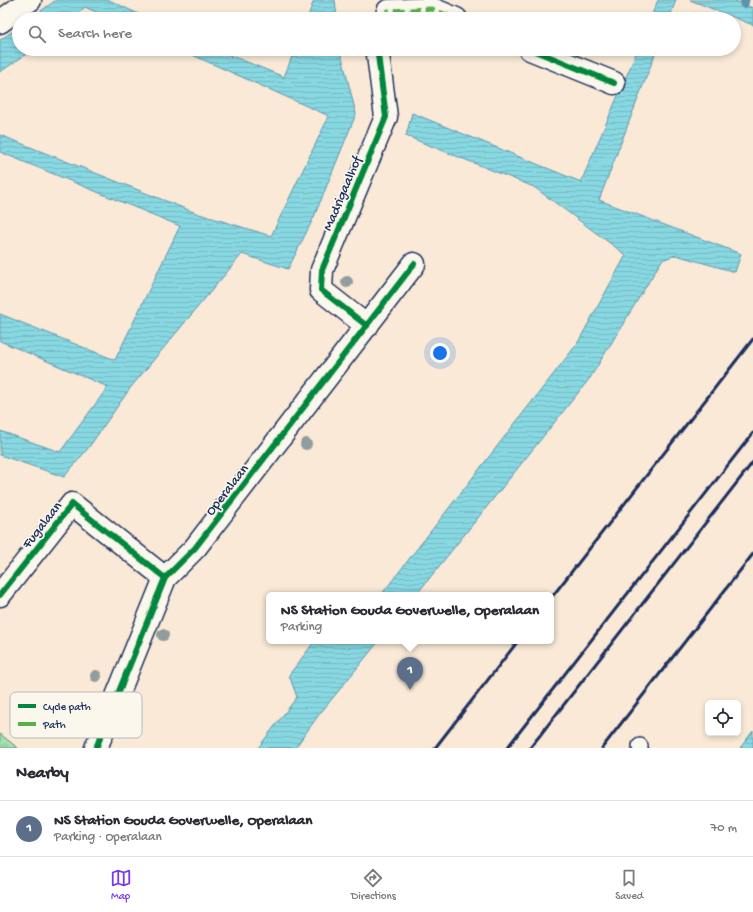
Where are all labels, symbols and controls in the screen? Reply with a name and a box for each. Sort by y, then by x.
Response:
search box [12,12,741,56]
icon: search [26,23,48,45]
text: Search here [58,25,132,43]
street label: Madrigaalhof [320,153,367,234]
your location [430,343,450,363]
street label: Operalaan [203,461,254,520]
street label: Fugalaan [19,498,67,553]
popup [266,592,554,644]
text: NS Station Gouda Goverwelle, Operalaan [281,602,539,620]
text: Parking [281,620,322,635]
pin: 1 [397,657,423,690]
legend [10,692,142,738]
map controls [705,700,741,736]
button: locate [705,700,741,736]
text: Cycle path [43,702,91,714]
text: Path [42,720,66,732]
text: Nearby [16,764,69,784]
text: NS Station Gouda Goverwelle, Operalaan [54,812,312,830]
text: 1 [26,821,32,836]
text: 70 m [711,821,737,836]
text: Parking · Operalaan [54,830,162,845]
tab: Map [110,867,132,903]
tab: Directions [351,867,396,903]
tab: Saved [615,867,643,903]

